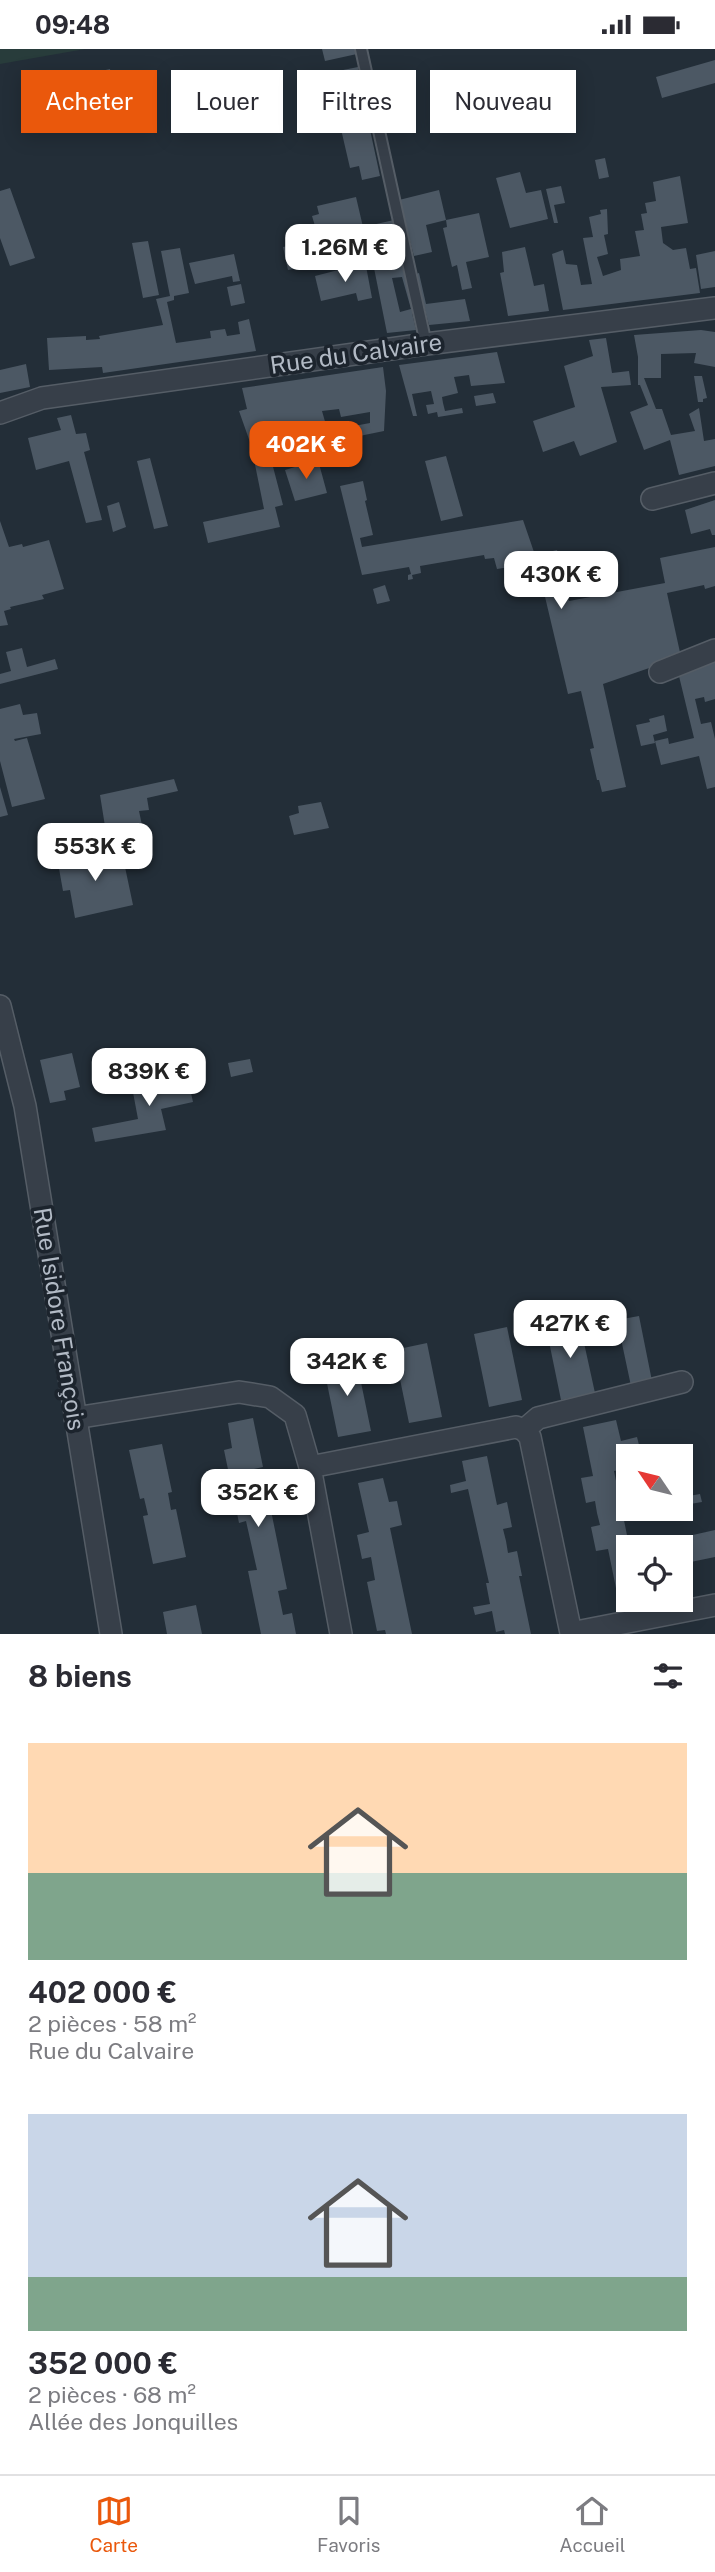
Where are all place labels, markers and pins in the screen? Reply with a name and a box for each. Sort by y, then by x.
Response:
pin: 1.26M € [280,225,410,284]
pin: 402K € [249,421,363,481]
pin: 430K € [504,552,618,611]
pin: 553K € [38,823,152,883]
pin: 839K € [92,1049,206,1108]
pin: 427K € [513,1301,627,1360]
pin: 342K € [290,1339,404,1398]
pin: 352K € [201,1469,315,1529]

